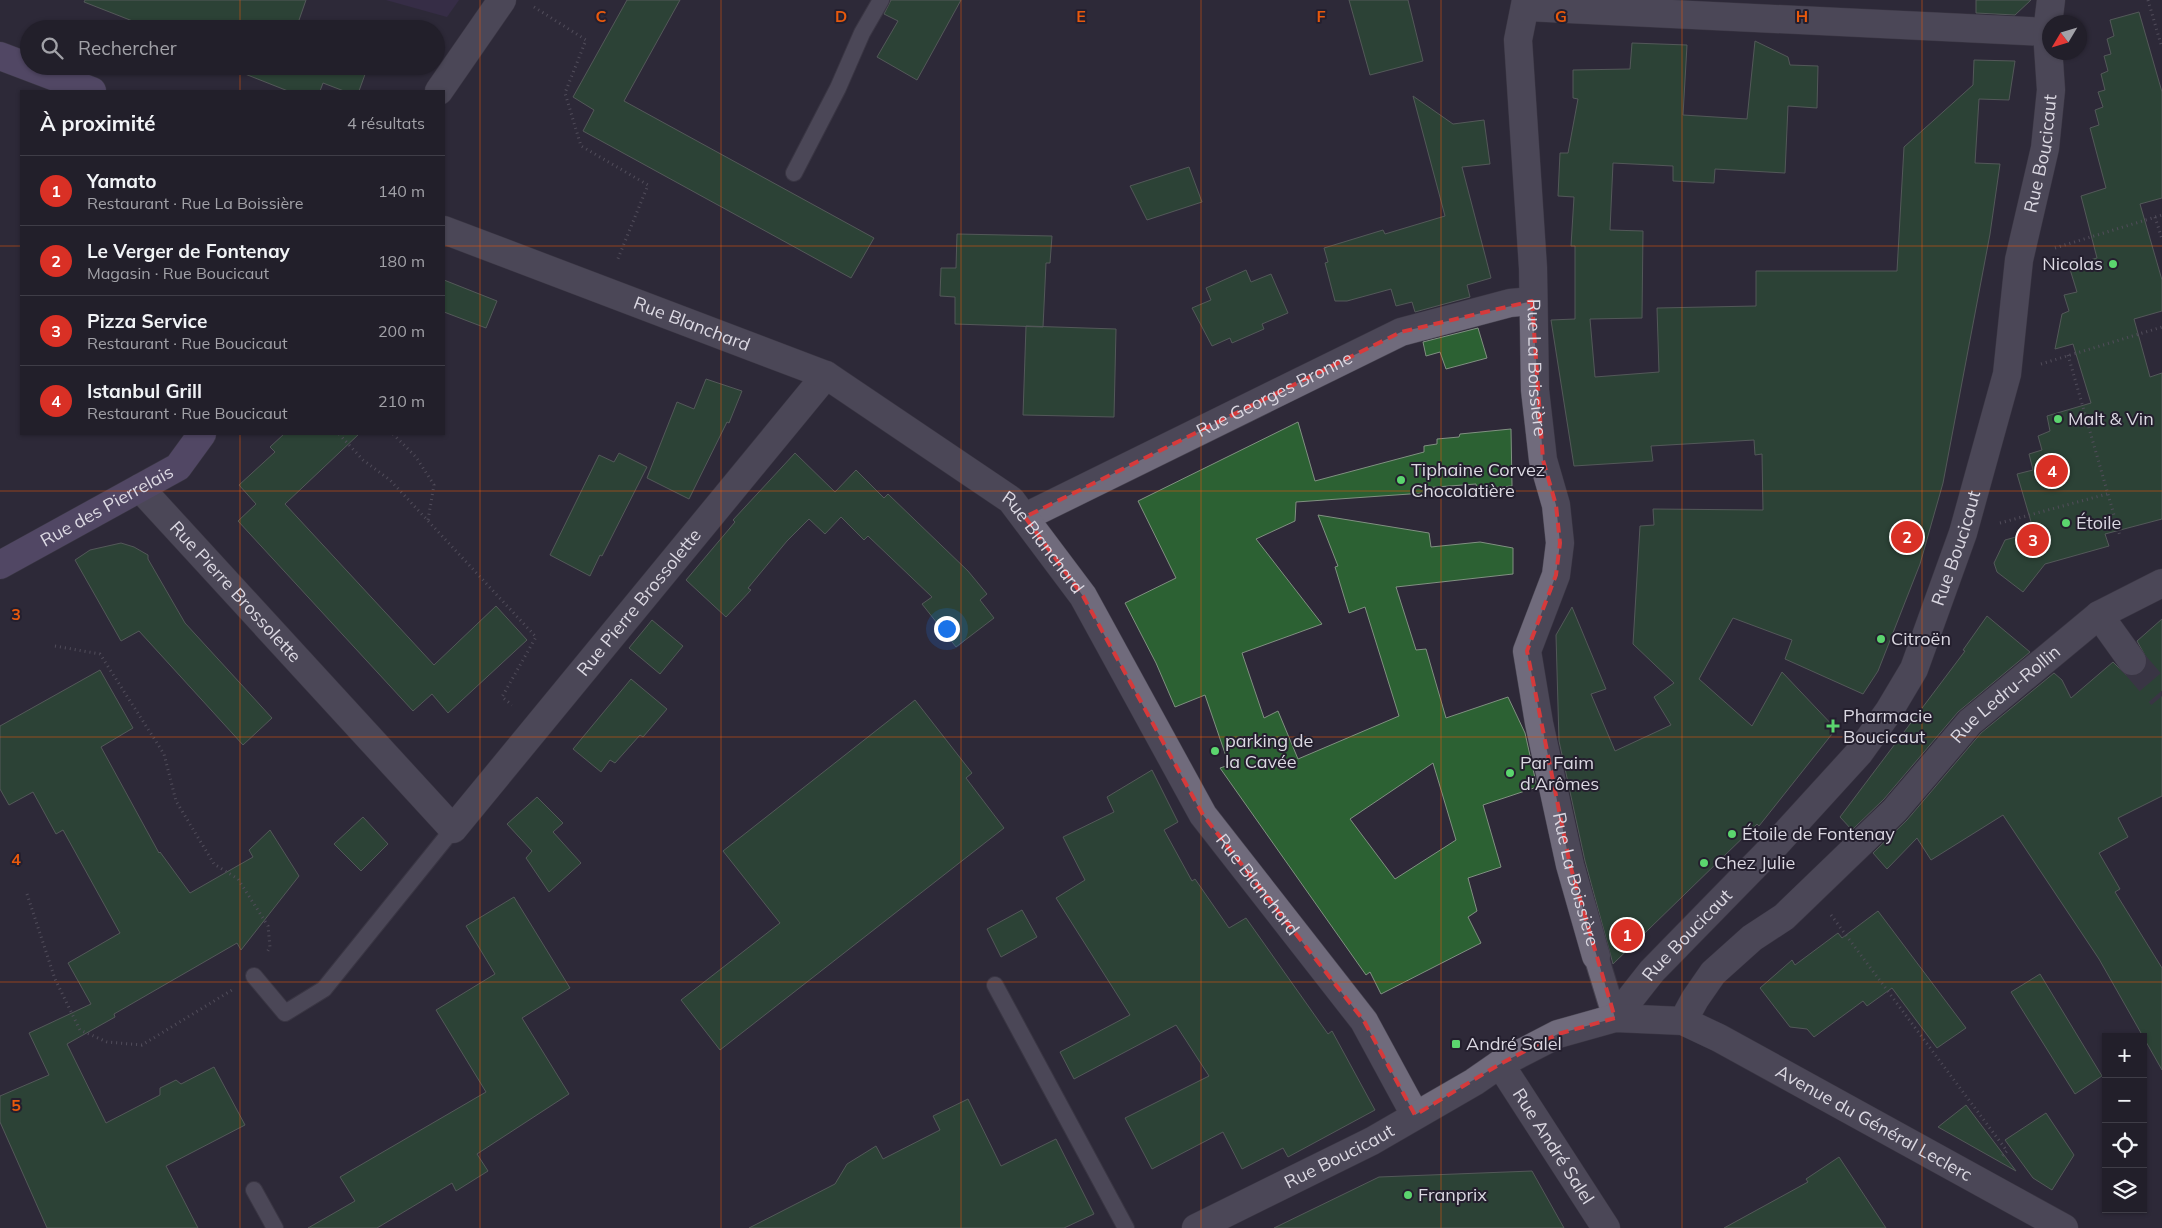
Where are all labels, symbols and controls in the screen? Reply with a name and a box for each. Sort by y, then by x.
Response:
text: C [596,6,607,26]
text: D [835,6,847,26]
text: E [1076,6,1086,26]
text: F [1316,6,1326,26]
text: G [1555,6,1567,26]
text: H [1796,6,1808,26]
north arrow [2042,15,2087,60]
search box [20,20,445,75]
icon: search [38,34,66,62]
text: Rechercher [78,36,177,60]
street label: Rue Boucicaut [2018,93,2061,215]
text: À proximité [40,110,156,136]
text: 4 résultats [347,113,425,133]
text: Yamato [87,169,156,193]
text: 1 [51,181,61,201]
text: 140 m [378,181,425,201]
text: Restaurant · Rue La Boissière [87,193,304,213]
text: Le Verger de Fontenay [87,239,290,263]
text: 2 [51,251,61,271]
text: 180 m [378,251,425,271]
place label: Nicolas [2042,252,2103,275]
marker: Nicolas [2107,258,2119,270]
text: Magasin · Rue Boucicaut [87,263,269,283]
street label: Rue Blanchard [630,291,753,356]
street label: Rue La Boissière [1523,299,1552,437]
text: Pizza Service [87,309,207,333]
text: 3 [51,321,61,341]
text: 200 m [378,321,425,341]
text: Restaurant · Rue Boucicaut [87,333,288,353]
street label: Rue Georges Bronne [1192,346,1356,442]
text: Istanbul Grill [87,379,202,403]
text: 4 [51,391,61,411]
text: 210 m [378,391,425,411]
text: Restaurant · Rue Boucicaut [87,403,288,423]
place label: Malt & Vin [2068,407,2154,430]
marker: Malt & Vin [2052,413,2064,425]
pin: 4 [2036,452,2068,490]
place label: Tiphaine Corvez Chocolatière [1411,458,1545,502]
street label: Rue des Pierrelais [36,460,177,552]
marker: Tiphaine Corvez Chocolatière [1395,474,1407,486]
street label: Rue Blanchard [998,485,1089,598]
street label: Rue Boucicaut [1926,488,1985,609]
place label: Étoile [2076,511,2121,534]
street label: Rue Pierre Brossolette [165,516,306,667]
marker: Étoile [2060,517,2072,529]
pin: 2 [1891,518,1923,556]
pin: 3 [2017,521,2049,559]
street label: Rue Pierre Brossolette [571,524,706,681]
text: 3 [11,604,21,624]
your location [934,616,960,642]
place label: Citroën [1891,627,1951,650]
marker: Citroën [1875,633,1887,645]
street label: Rue Ledru-Rollin [1945,640,2065,748]
place label: Pharmacie Boucicaut [1843,704,1932,748]
marker: Pharmacie Boucicaut [1827,720,1839,732]
place label: parking de la Cavée [1225,729,1313,773]
marker: parking de la Cavée [1209,745,1221,757]
place label: Par Faim d'Arômes [1520,751,1599,795]
marker: Par Faim d'Arômes [1504,767,1516,779]
street label: Rue La Boissière [1548,810,1605,949]
place label: Étoile de Fontenay [1742,822,1895,845]
marker: Étoile de Fontenay [1726,828,1738,840]
street label: Rue Blanchard [1211,829,1305,940]
text: 4 [11,849,21,869]
place label: Chez Julie [1714,851,1795,874]
marker: Chez Julie [1698,857,1710,869]
street label: Rue Boucicaut [1637,884,1737,985]
pin: 1 [1611,916,1643,954]
place label: André Salel [1466,1032,1562,1055]
map controls [2102,1033,2147,1213]
button: + [2102,1033,2147,1078]
marker: André Salel [1450,1038,1462,1050]
street label: Avenue du Général Leclerc [1772,1060,1976,1186]
button: − [2102,1078,2147,1123]
street label: Rue André Salel [1508,1084,1599,1208]
text: 5 [11,1095,21,1115]
street label: Rue Boucicaut [1280,1119,1398,1194]
button: locate [2102,1123,2147,1168]
button: layers [2102,1168,2147,1213]
place label: Franprix [1418,1183,1487,1206]
marker: Franprix [1402,1189,1414,1201]

